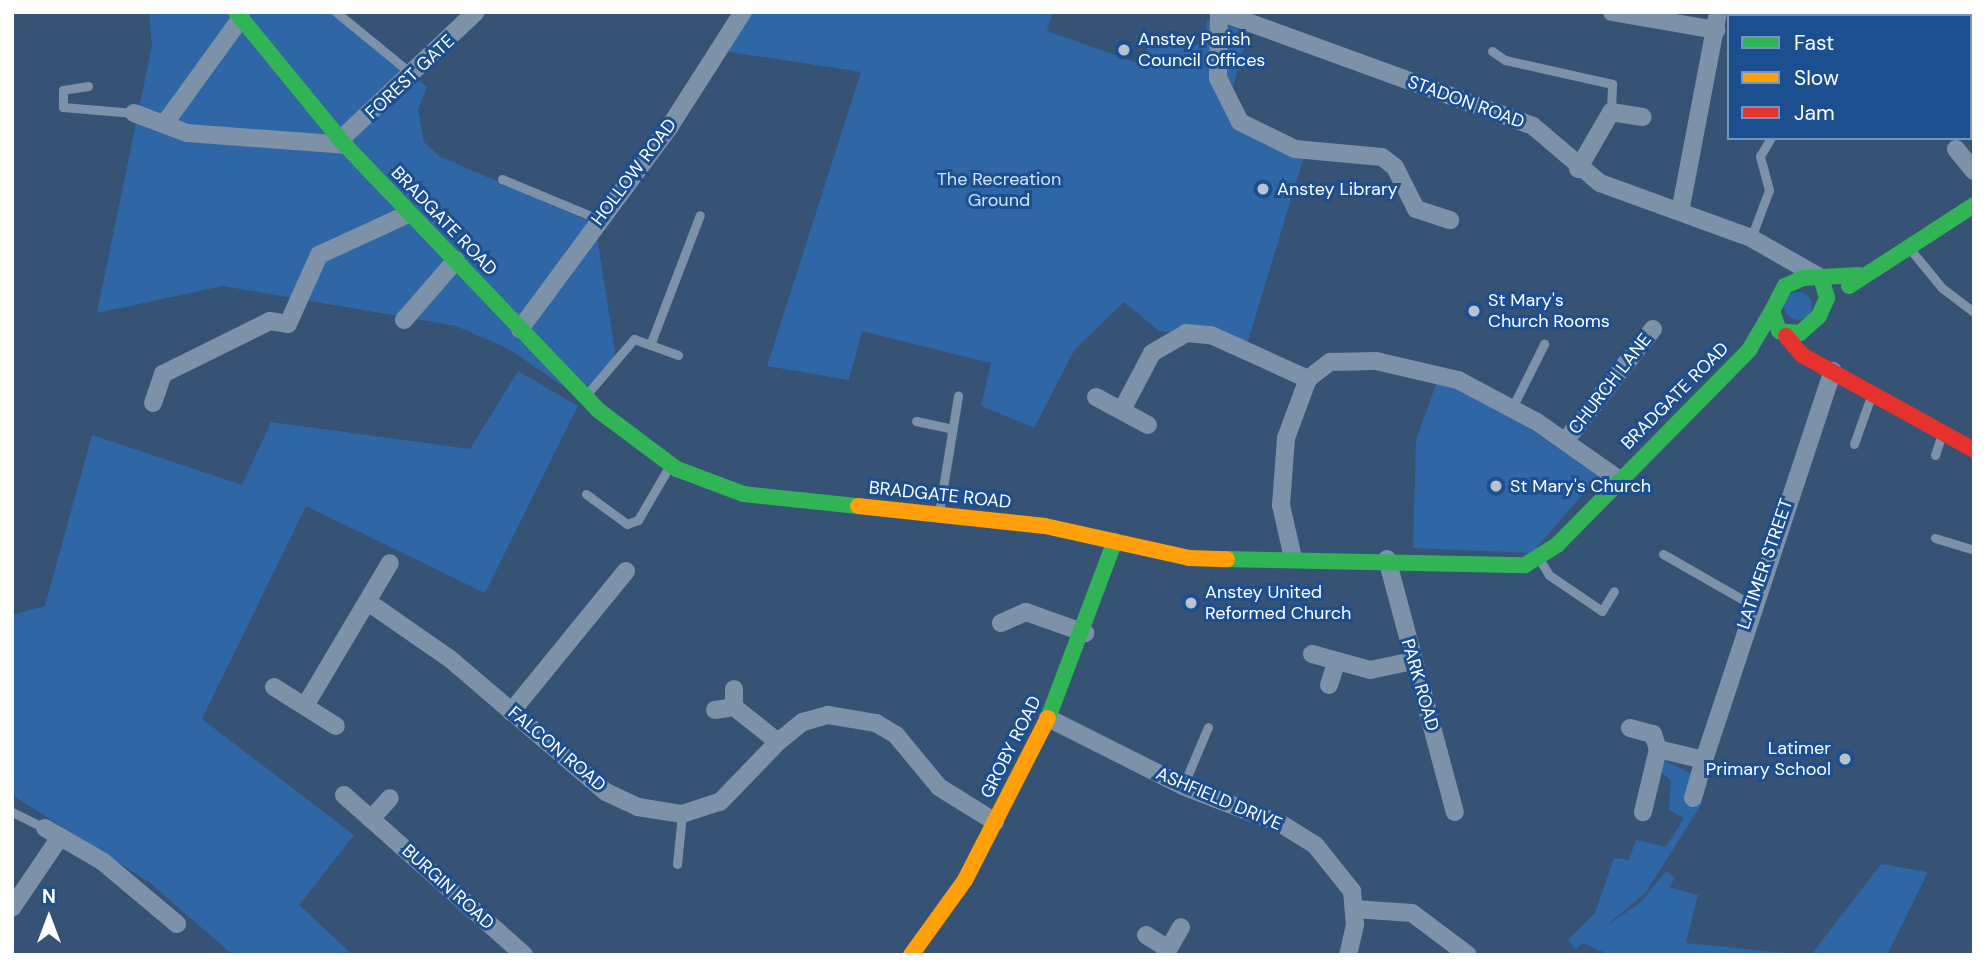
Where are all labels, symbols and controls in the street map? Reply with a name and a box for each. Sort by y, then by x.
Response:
legend [1727,14,1972,140]
place label: Anstey Parish Council Offices [1138,29,1265,72]
text: Fast [1794,29,1834,57]
street label: FOREST GATE [361,30,459,124]
marker: Anstey Parish Council Offices [1116,42,1132,58]
text: Slow [1794,64,1839,92]
street label: STADON ROAD [1405,71,1527,133]
text: Jam [1794,99,1835,127]
street label: HOLLOW ROAD [587,114,681,230]
street label: BRADGATE ROAD [387,162,501,280]
park label: The Recreation Ground [937,169,1061,212]
place label: Anstey Library [1277,178,1398,200]
marker: Anstey Library [1255,181,1271,197]
place label: St Mary's Church Rooms [1488,290,1610,332]
marker: St Mary's Church Rooms [1466,303,1482,319]
street label: CHURCH LANE [1564,329,1656,439]
street label: BRADGATE ROAD [1617,338,1733,454]
place label: St Mary's Church [1510,475,1651,497]
street label: BRADGATE ROAD [868,477,1012,513]
marker: St Mary's Church [1488,478,1504,494]
street label: LATIMER STREET [1733,496,1797,632]
place label: Anstey United Reformed Church [1205,582,1351,624]
marker: Anstey United Reformed Church [1183,595,1199,611]
street label: PARK ROAD [1397,636,1443,734]
street label: GROBY ROAD [976,692,1046,802]
street label: FALCON ROAD [504,702,610,796]
place label: Latimer Primary School [1706,738,1831,780]
marker: Latimer Primary School [1837,751,1853,767]
street label: ASHFIELD DRIVE [1153,763,1285,835]
street label: BURGIN ROAD [397,840,499,934]
north arrow [14,883,84,953]
text: N [42,884,56,909]

